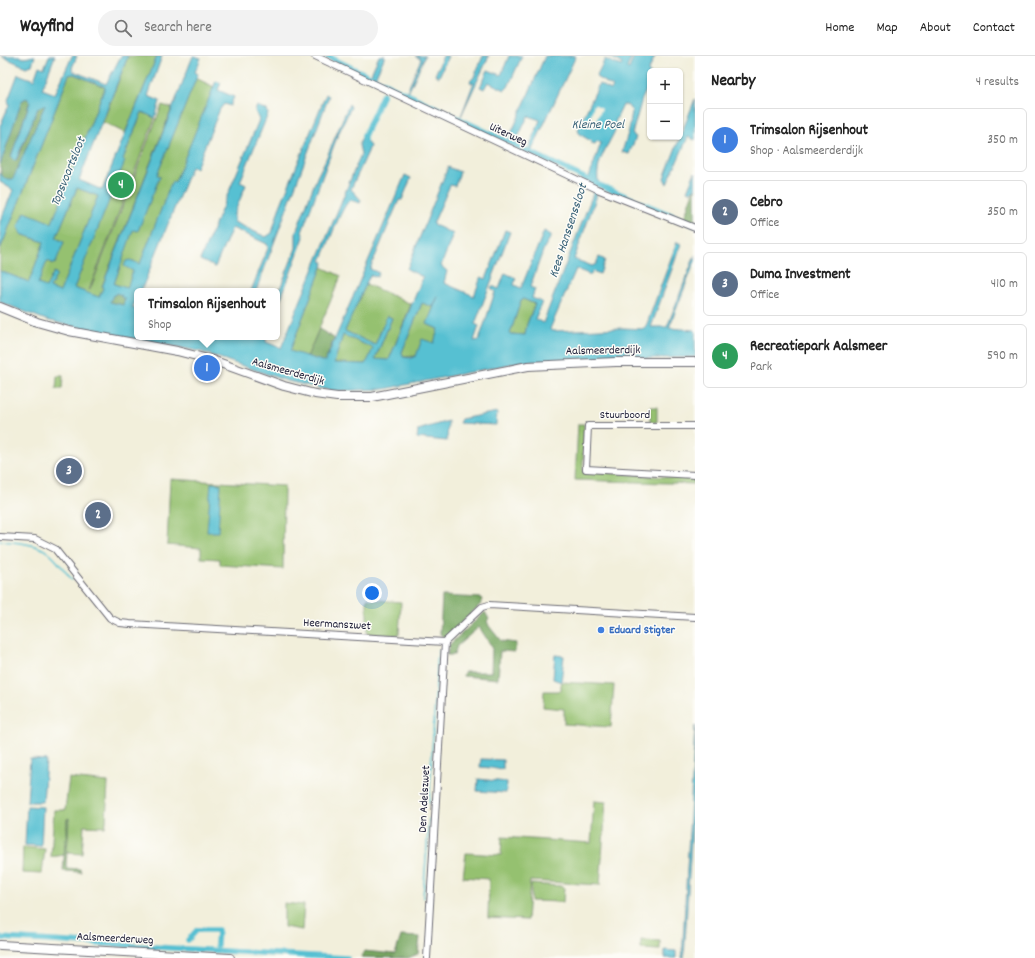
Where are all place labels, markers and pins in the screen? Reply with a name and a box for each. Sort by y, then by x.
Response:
pin: 4 [108,170,134,200]
pin: 1 [194,353,220,383]
pin: 3 [56,456,82,486]
pin: 2 [85,500,111,530]
place label: Eduard Stigter [609,622,676,639]
marker: Eduard Stigter [596,625,606,635]

